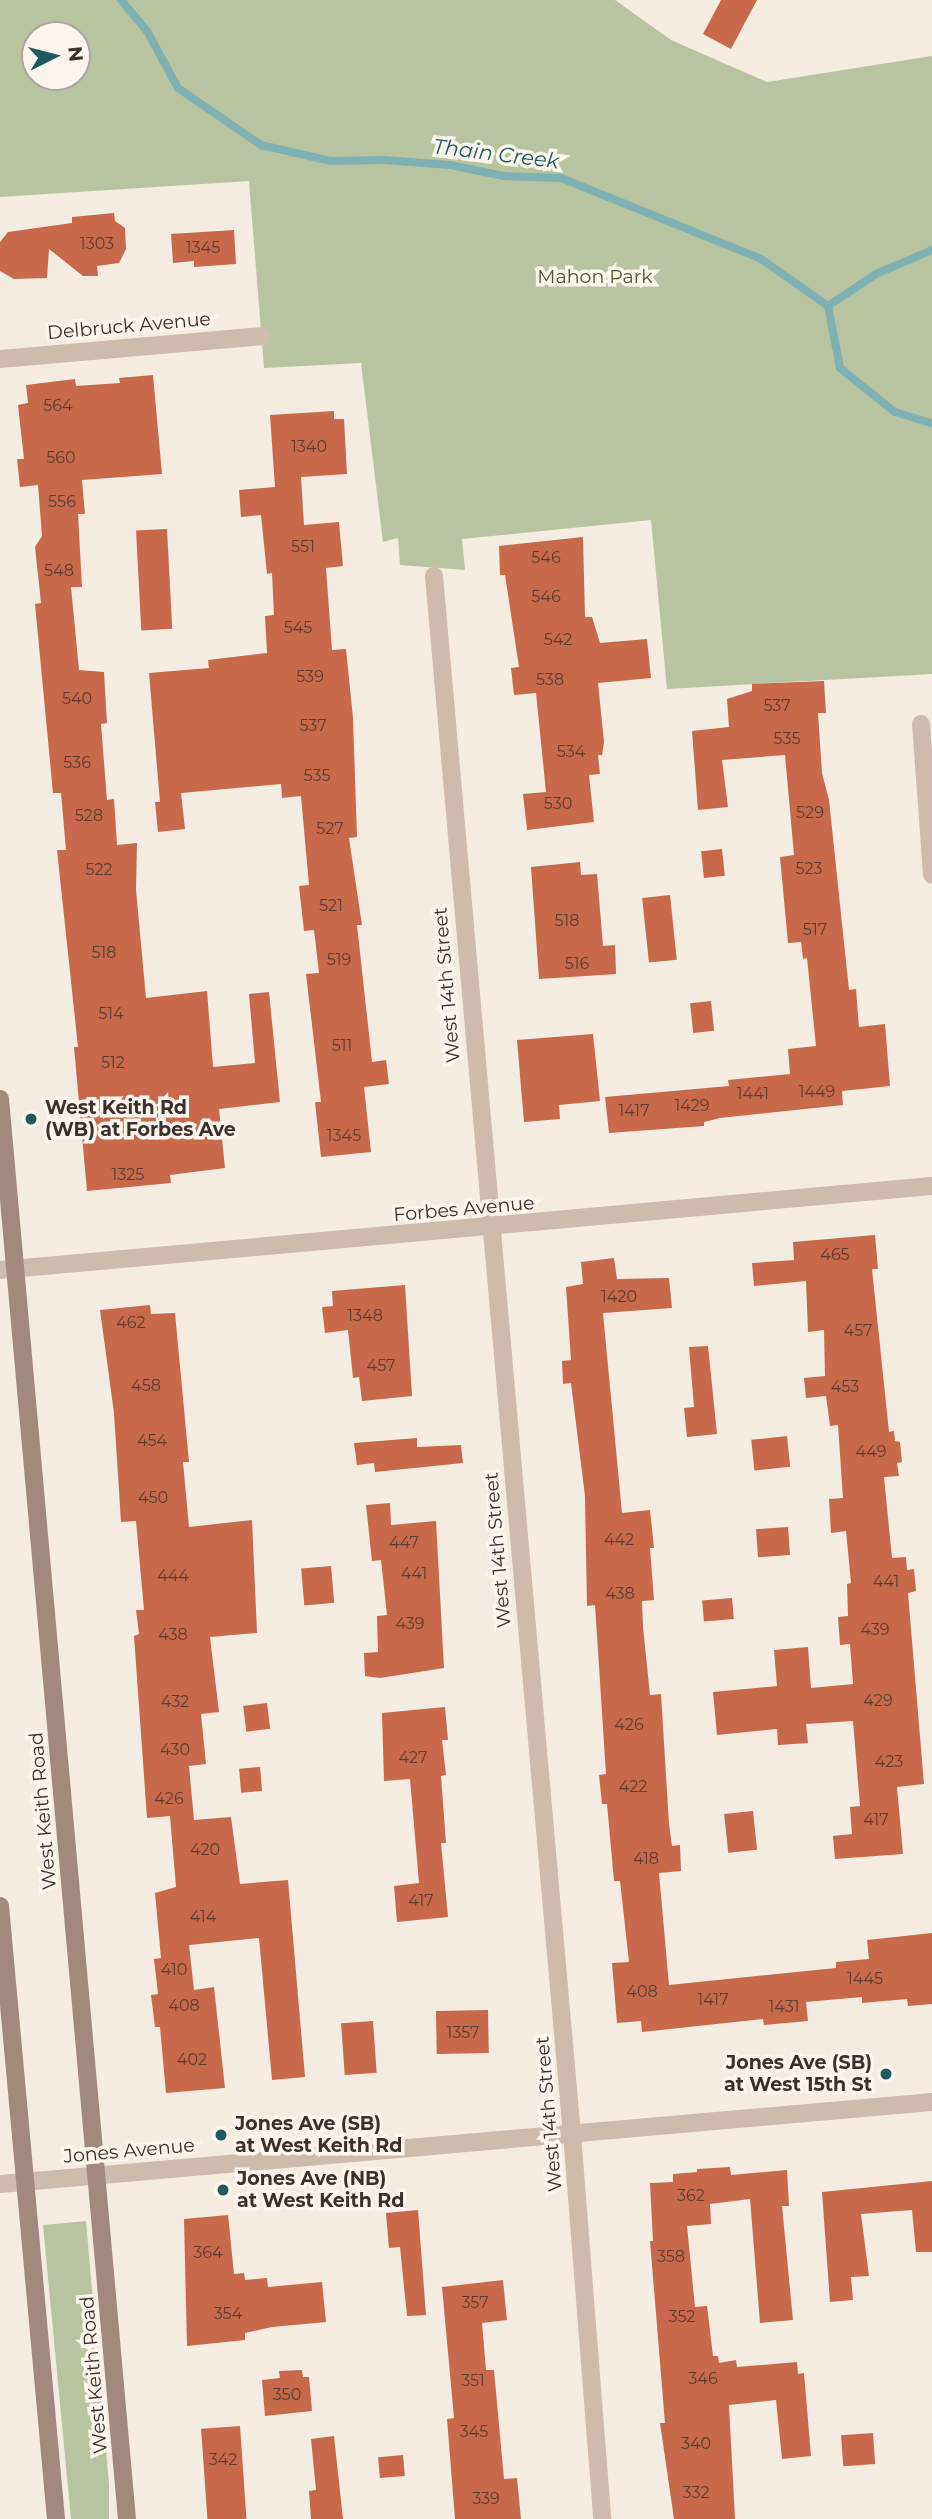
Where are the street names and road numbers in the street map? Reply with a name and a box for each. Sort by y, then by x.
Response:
street label: Delbruck Avenue [46,307,212,345]
street label: West 14th Street [429,906,465,1064]
street label: Forbes Avenue [393,1191,535,1227]
street label: West 14th Street [480,1471,516,1629]
street label: West Keith Road [25,1731,61,1891]
street label: West 14th Street [531,2035,567,2193]
street label: Jones Avenue [62,2134,196,2168]
street label: West Keith Road [76,2295,112,2455]

